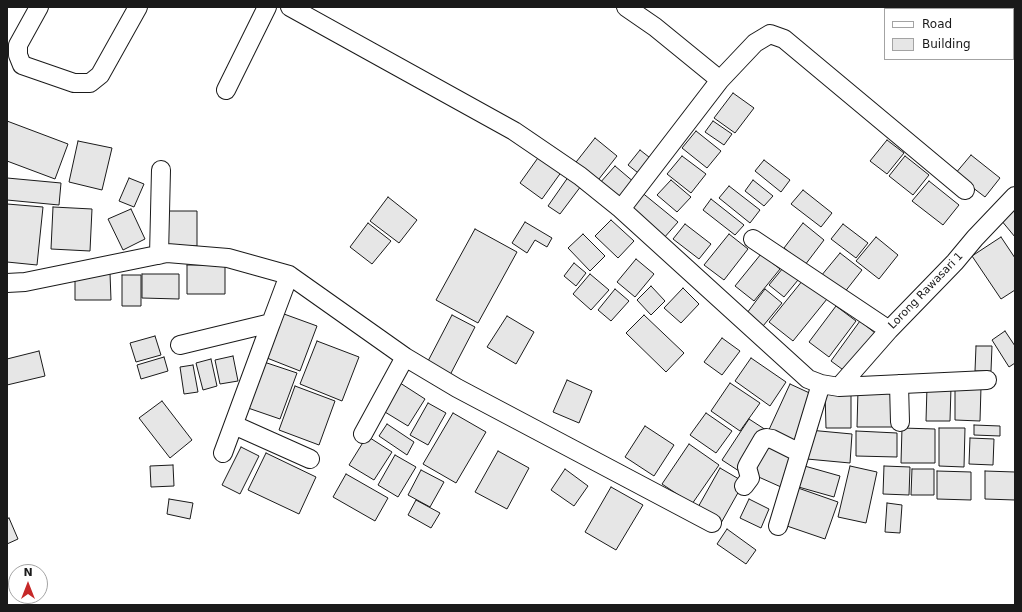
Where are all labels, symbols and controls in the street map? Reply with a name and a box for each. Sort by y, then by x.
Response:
legend [884,8,1014,60]
text: Road [922,17,952,31]
text: Building [922,37,971,51]
street label: Lorong Rawasari 1 [886,250,966,332]
north arrow [8,564,48,604]
text: N [23,566,33,579]

